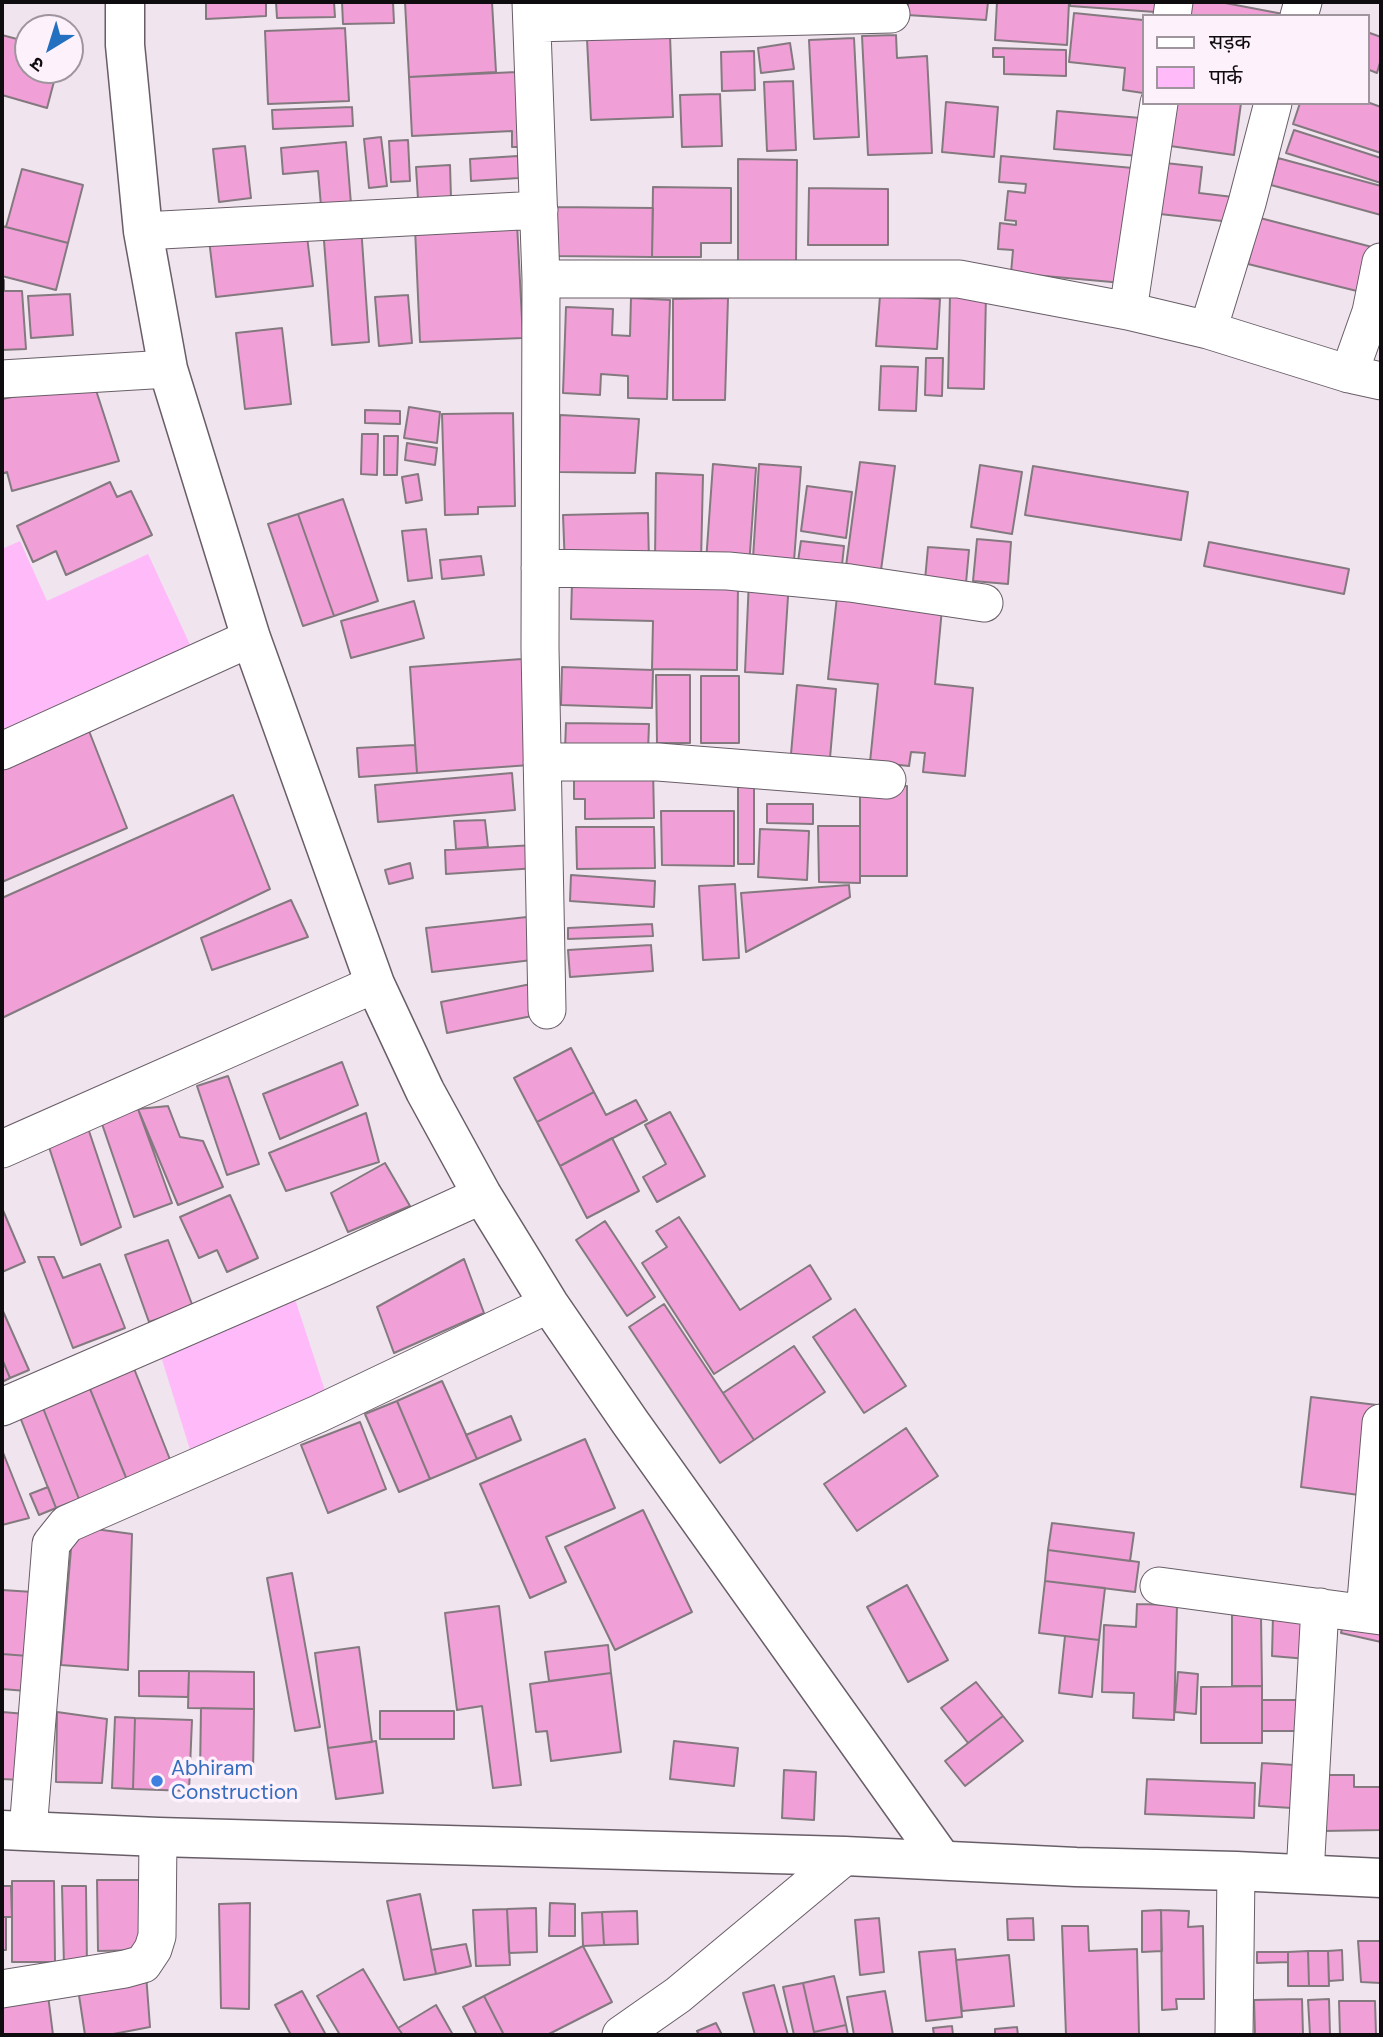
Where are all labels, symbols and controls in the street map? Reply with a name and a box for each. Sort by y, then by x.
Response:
north arrow [14,14,84,84]
legend [1142,14,1369,105]
text: सड़क [1209,28,1251,56]
text: उ [25,51,49,78]
text: पार्क [1209,63,1243,91]
place label: Abhiram Construction [171,1756,298,1806]
marker: Abhiram Construction [149,1773,165,1789]

